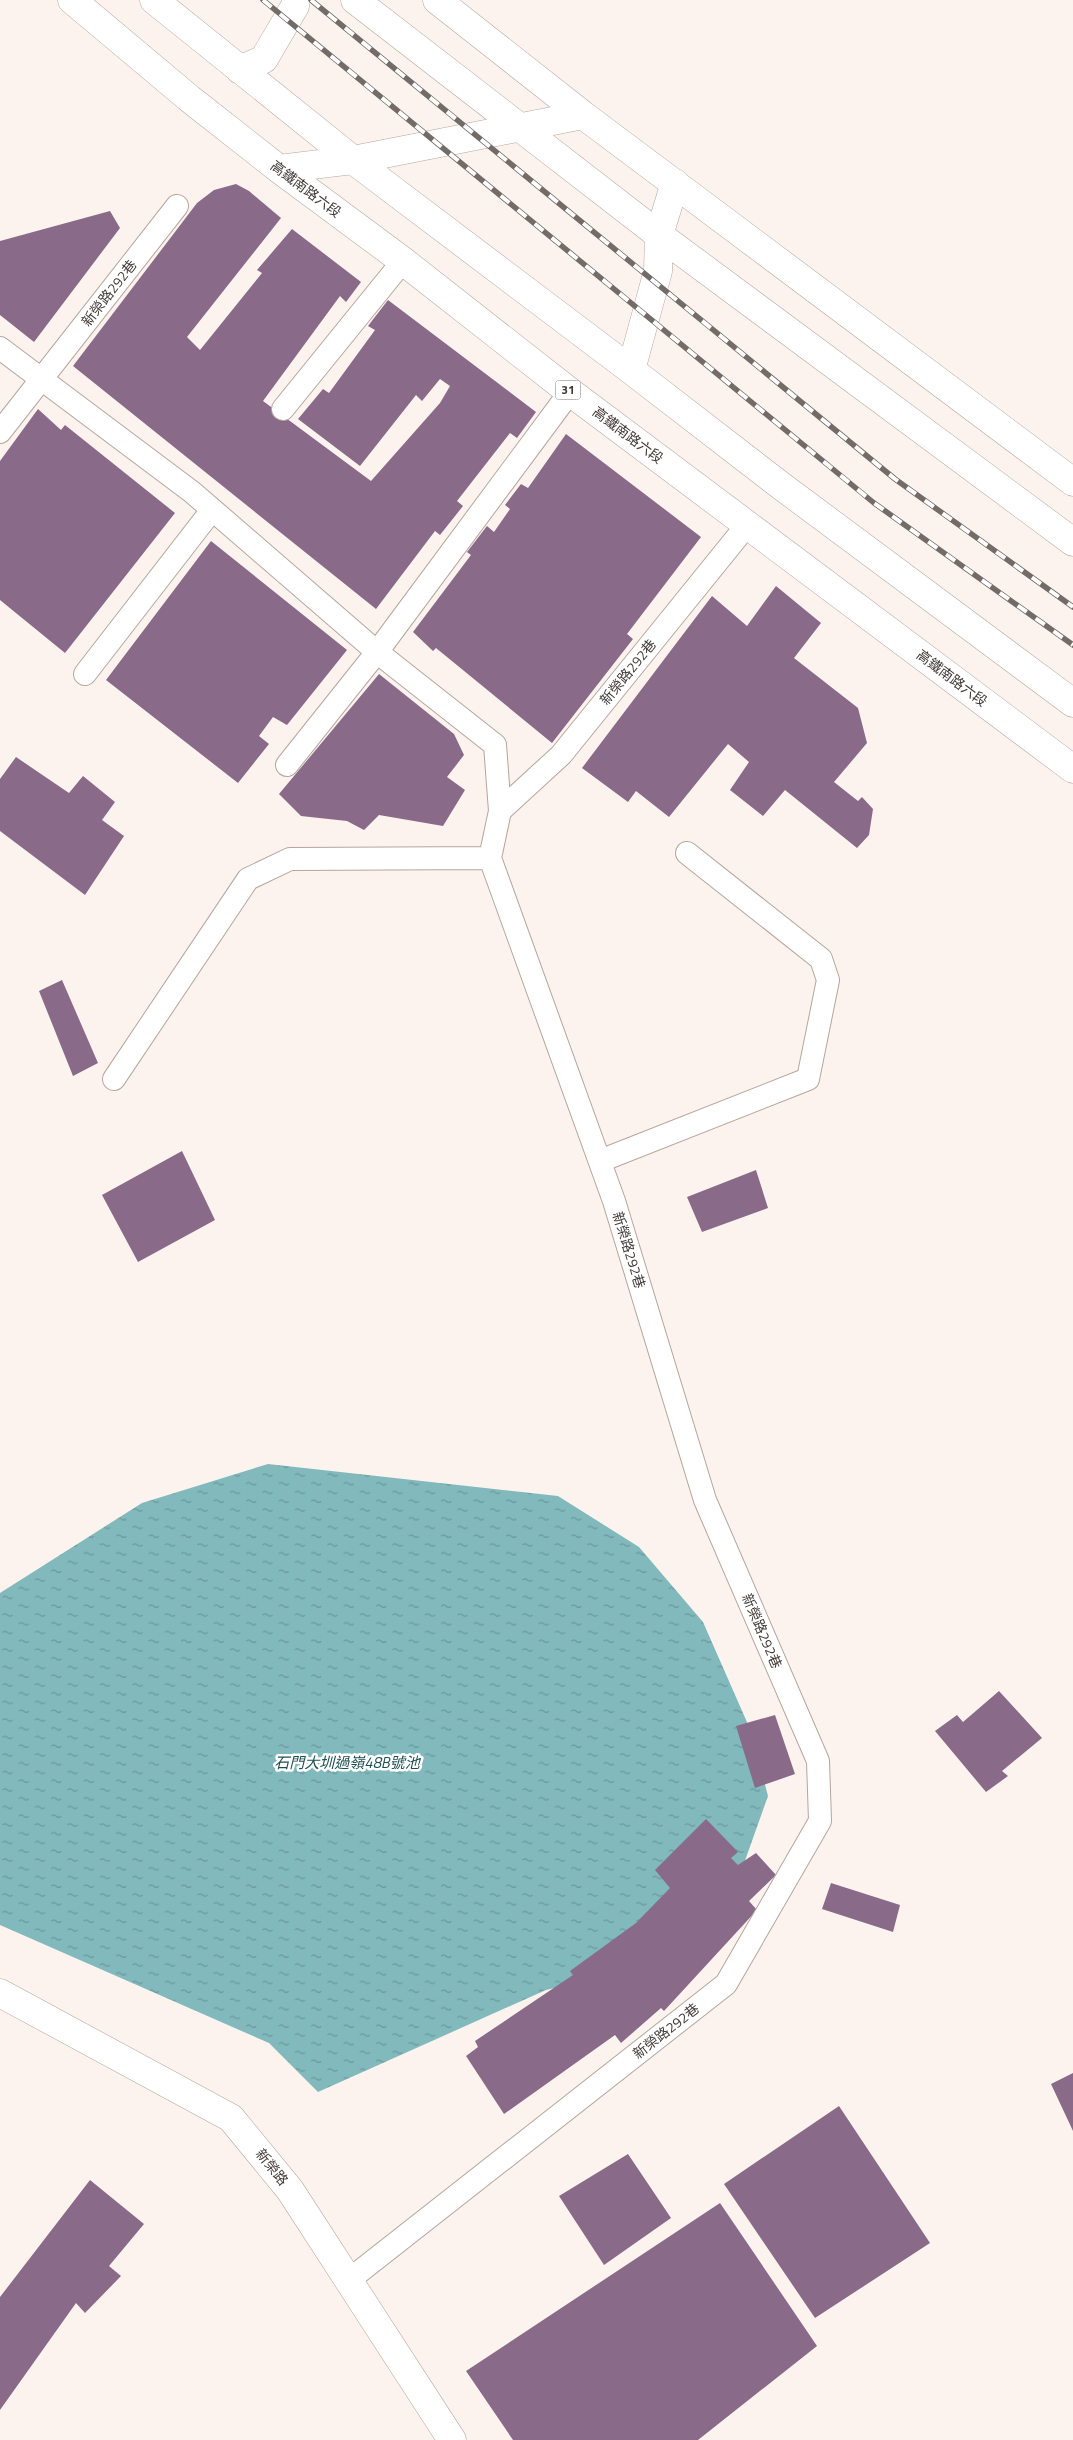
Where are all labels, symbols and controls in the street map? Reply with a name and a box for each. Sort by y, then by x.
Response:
street label: 高鐵南路六段 [266,155,346,222]
street label: 新榮路292巷 [76,255,141,330]
road number: 31 [556,380,580,400]
street label: 高鐵南路六段 [588,401,668,468]
street label: 新榮路292巷 [594,634,661,709]
street label: 高鐵南路六段 [912,644,992,711]
street label: 新榮路292巷 [608,1209,651,1291]
street label: 新榮路292巷 [737,1590,788,1672]
water label: 石門大圳過嶺48B號池 [274,1751,422,1774]
street label: 新榮路292巷 [628,1998,703,2063]
street label: 新榮路 [251,2144,294,2190]

